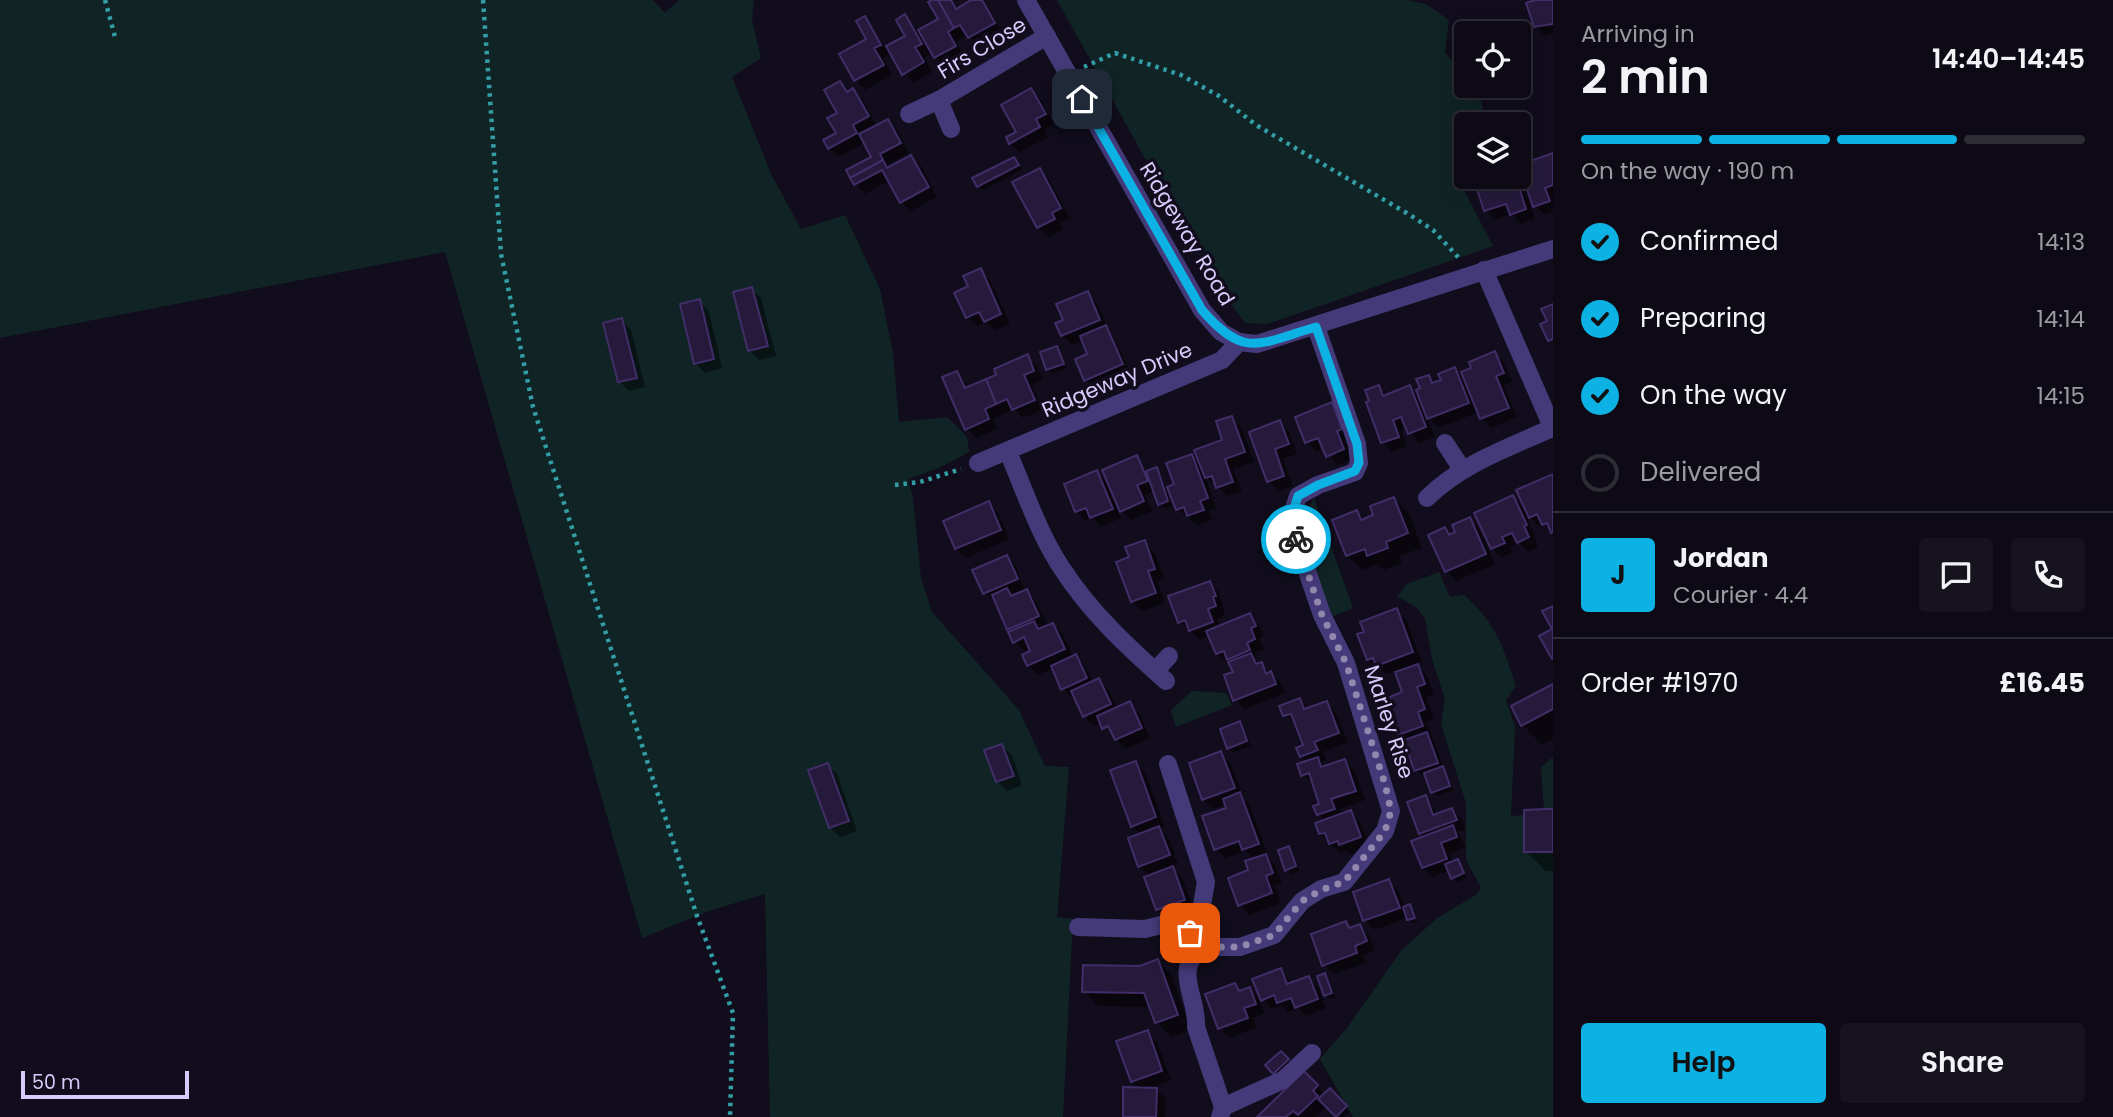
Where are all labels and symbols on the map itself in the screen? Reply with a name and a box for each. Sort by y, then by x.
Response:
street label: Firs Close [932,10,1032,85]
pin [1052,69,1112,129]
street label: Ridgeway Road [1133,157,1242,311]
street label: Ridgeway Drive [1037,335,1196,424]
courier [1261,504,1331,574]
street label: Marley Rise [1358,661,1421,782]
pin [1160,903,1220,963]
scale bar [21,1068,189,1100]

